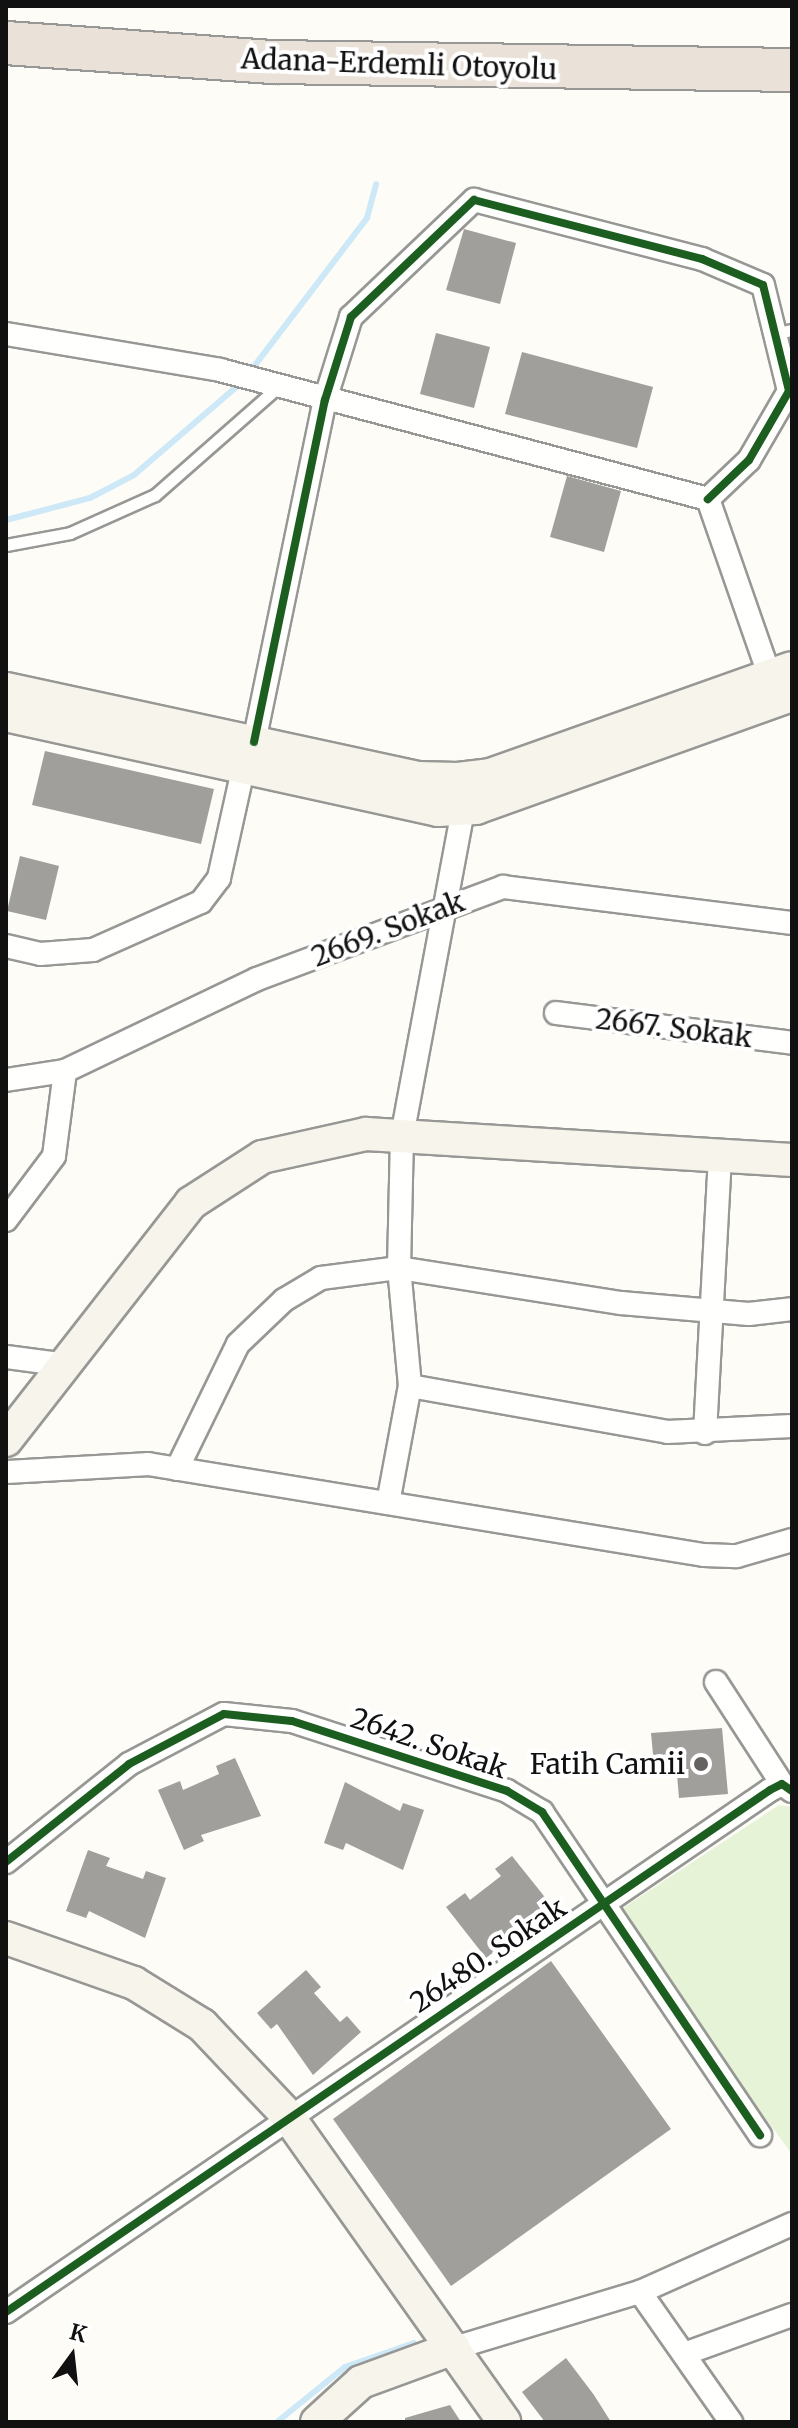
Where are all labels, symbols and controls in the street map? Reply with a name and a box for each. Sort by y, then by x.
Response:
street label: Adana-Erdemli Otoyolu [240,42,558,86]
street label: 2669. Sokak [307,884,469,974]
street label: 2667. Sokak [594,1002,754,1054]
street label: 2642. Sokak [347,1701,511,1785]
place label: Fatih Camii [530,1747,685,1781]
marker: Fatih Camii [692,1755,710,1773]
street label: 26480. Sokak [404,1891,572,2019]
north arrow [32,2316,112,2396]
text: K [67,2317,90,2348]

